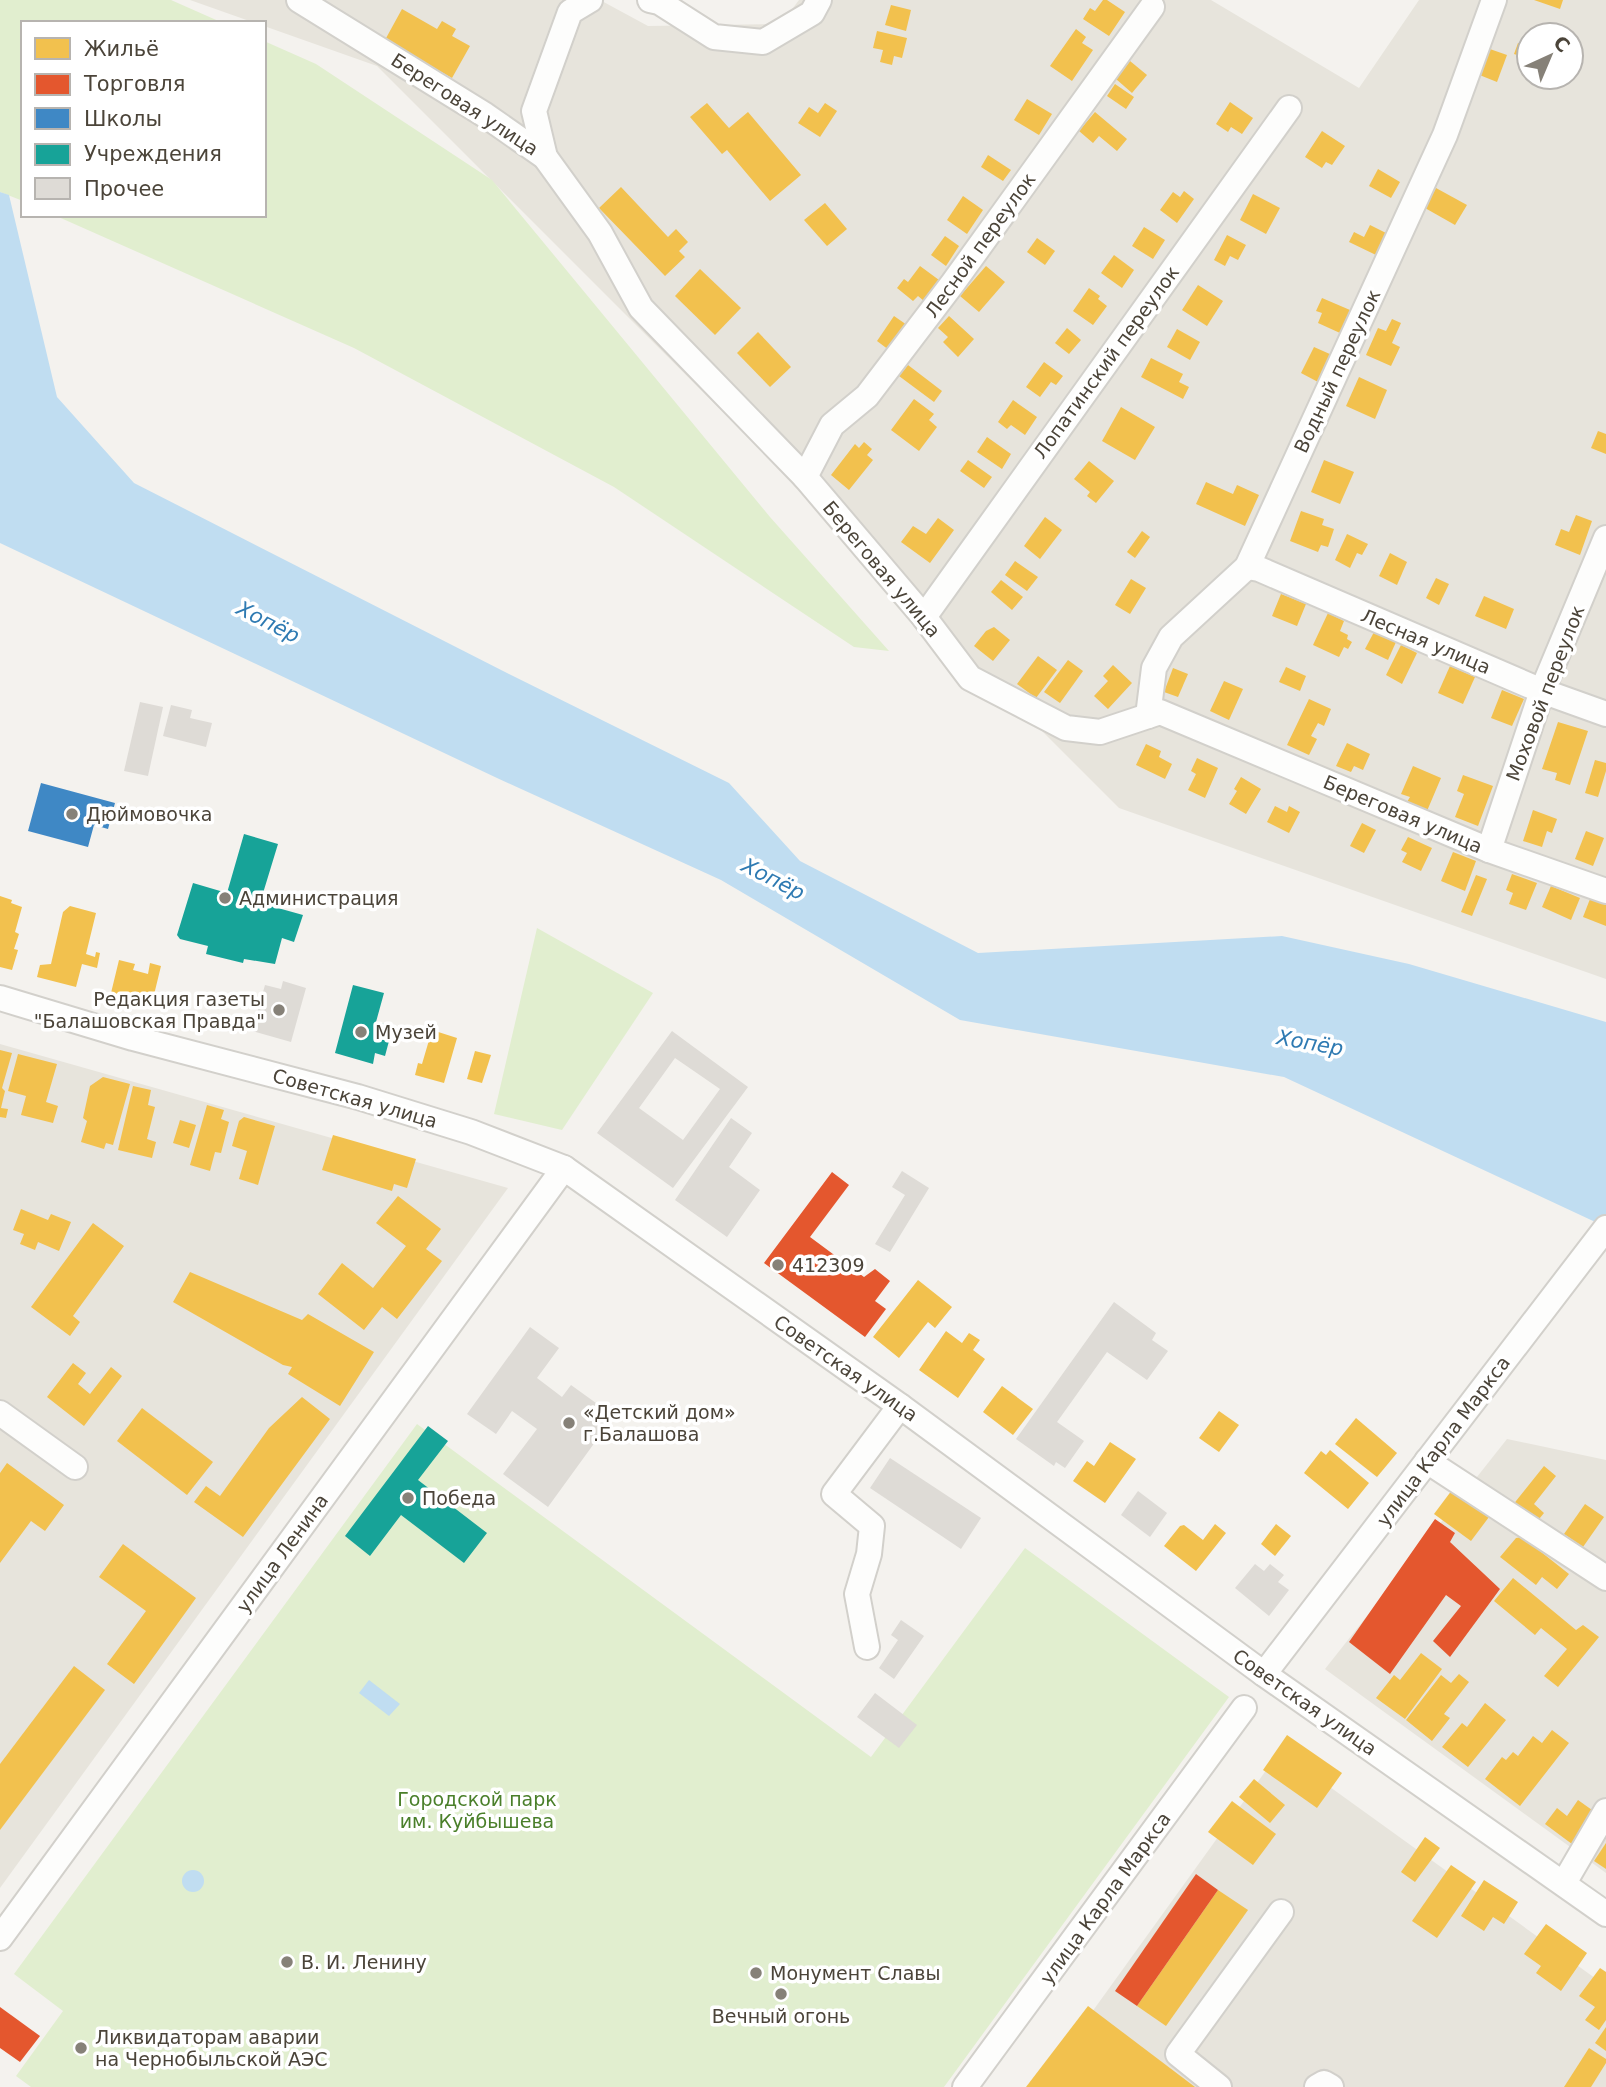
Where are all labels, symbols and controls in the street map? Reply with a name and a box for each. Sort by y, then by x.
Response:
legend [21,21,266,217]
north arrow [1515,21,1585,91]
text: С [1549,31,1574,57]
text: Жильё [84,37,159,61]
street label: Береговая улица [387,48,543,160]
text: Торговля [83,72,185,96]
text: Школы [84,107,162,131]
text: Учреждения [84,142,222,166]
street label: Лесной переулок [920,168,1040,322]
text: Прочее [84,177,164,201]
street label: Лопатинский переулок [1029,261,1183,463]
street label: Водный переулок [1289,286,1385,456]
street label: Береговая улица [819,497,945,641]
water label: Хопёр [232,596,303,648]
street label: Моховой переулок [1501,602,1589,784]
street label: Лесная улица [1358,604,1494,678]
street label: Береговая улица [1320,771,1486,857]
place label: Дюймовочка [86,803,212,825]
marker: Дюймовочка [64,806,80,822]
water label: Хопёр [737,853,808,905]
place label: Администрация [239,887,399,909]
marker: Администрация [217,890,233,906]
place label: Редакция газеты "Балашовская Правда" [34,988,265,1032]
marker: Редакция газеты "Балашовская Правда" [271,1002,287,1018]
place label: Музей [375,1021,437,1043]
marker: Музей [353,1024,369,1040]
water label: Хопёр [1274,1025,1345,1061]
street label: Советская улица [270,1064,440,1132]
place label: 412309 [792,1254,865,1276]
marker: 412309 [770,1257,786,1273]
street label: Советская улица [770,1310,922,1426]
street label: улица Карла Маркса [1372,1352,1514,1530]
place label: «Детский дом» г.Балашова [583,1401,736,1445]
marker: «Детский дом» г.Балашова [561,1415,577,1431]
place label: Победа [422,1487,496,1509]
street label: улица Ленина [232,1489,332,1617]
marker: Победа [400,1490,416,1506]
street label: Советская улица [1229,1644,1381,1760]
park label: Городской парк им. Куйбышева [397,1788,557,1832]
street label: улица Карла Маркса [1035,1808,1175,1988]
place label: В. И. Ленину [301,1951,427,1973]
marker: В. И. Ленину [279,1954,295,1970]
place label: Монумент Славы [770,1962,941,1984]
marker: Монумент Славы [748,1965,764,1981]
marker: Вечный огонь [773,1986,789,2002]
place label: Вечный огонь [712,2005,850,2027]
place label: Ликвидаторам аварии на Чернобыльской АЭС [95,2026,327,2070]
marker: Ликвидаторам аварии на Чернобыльской АЭС [73,2040,89,2056]

